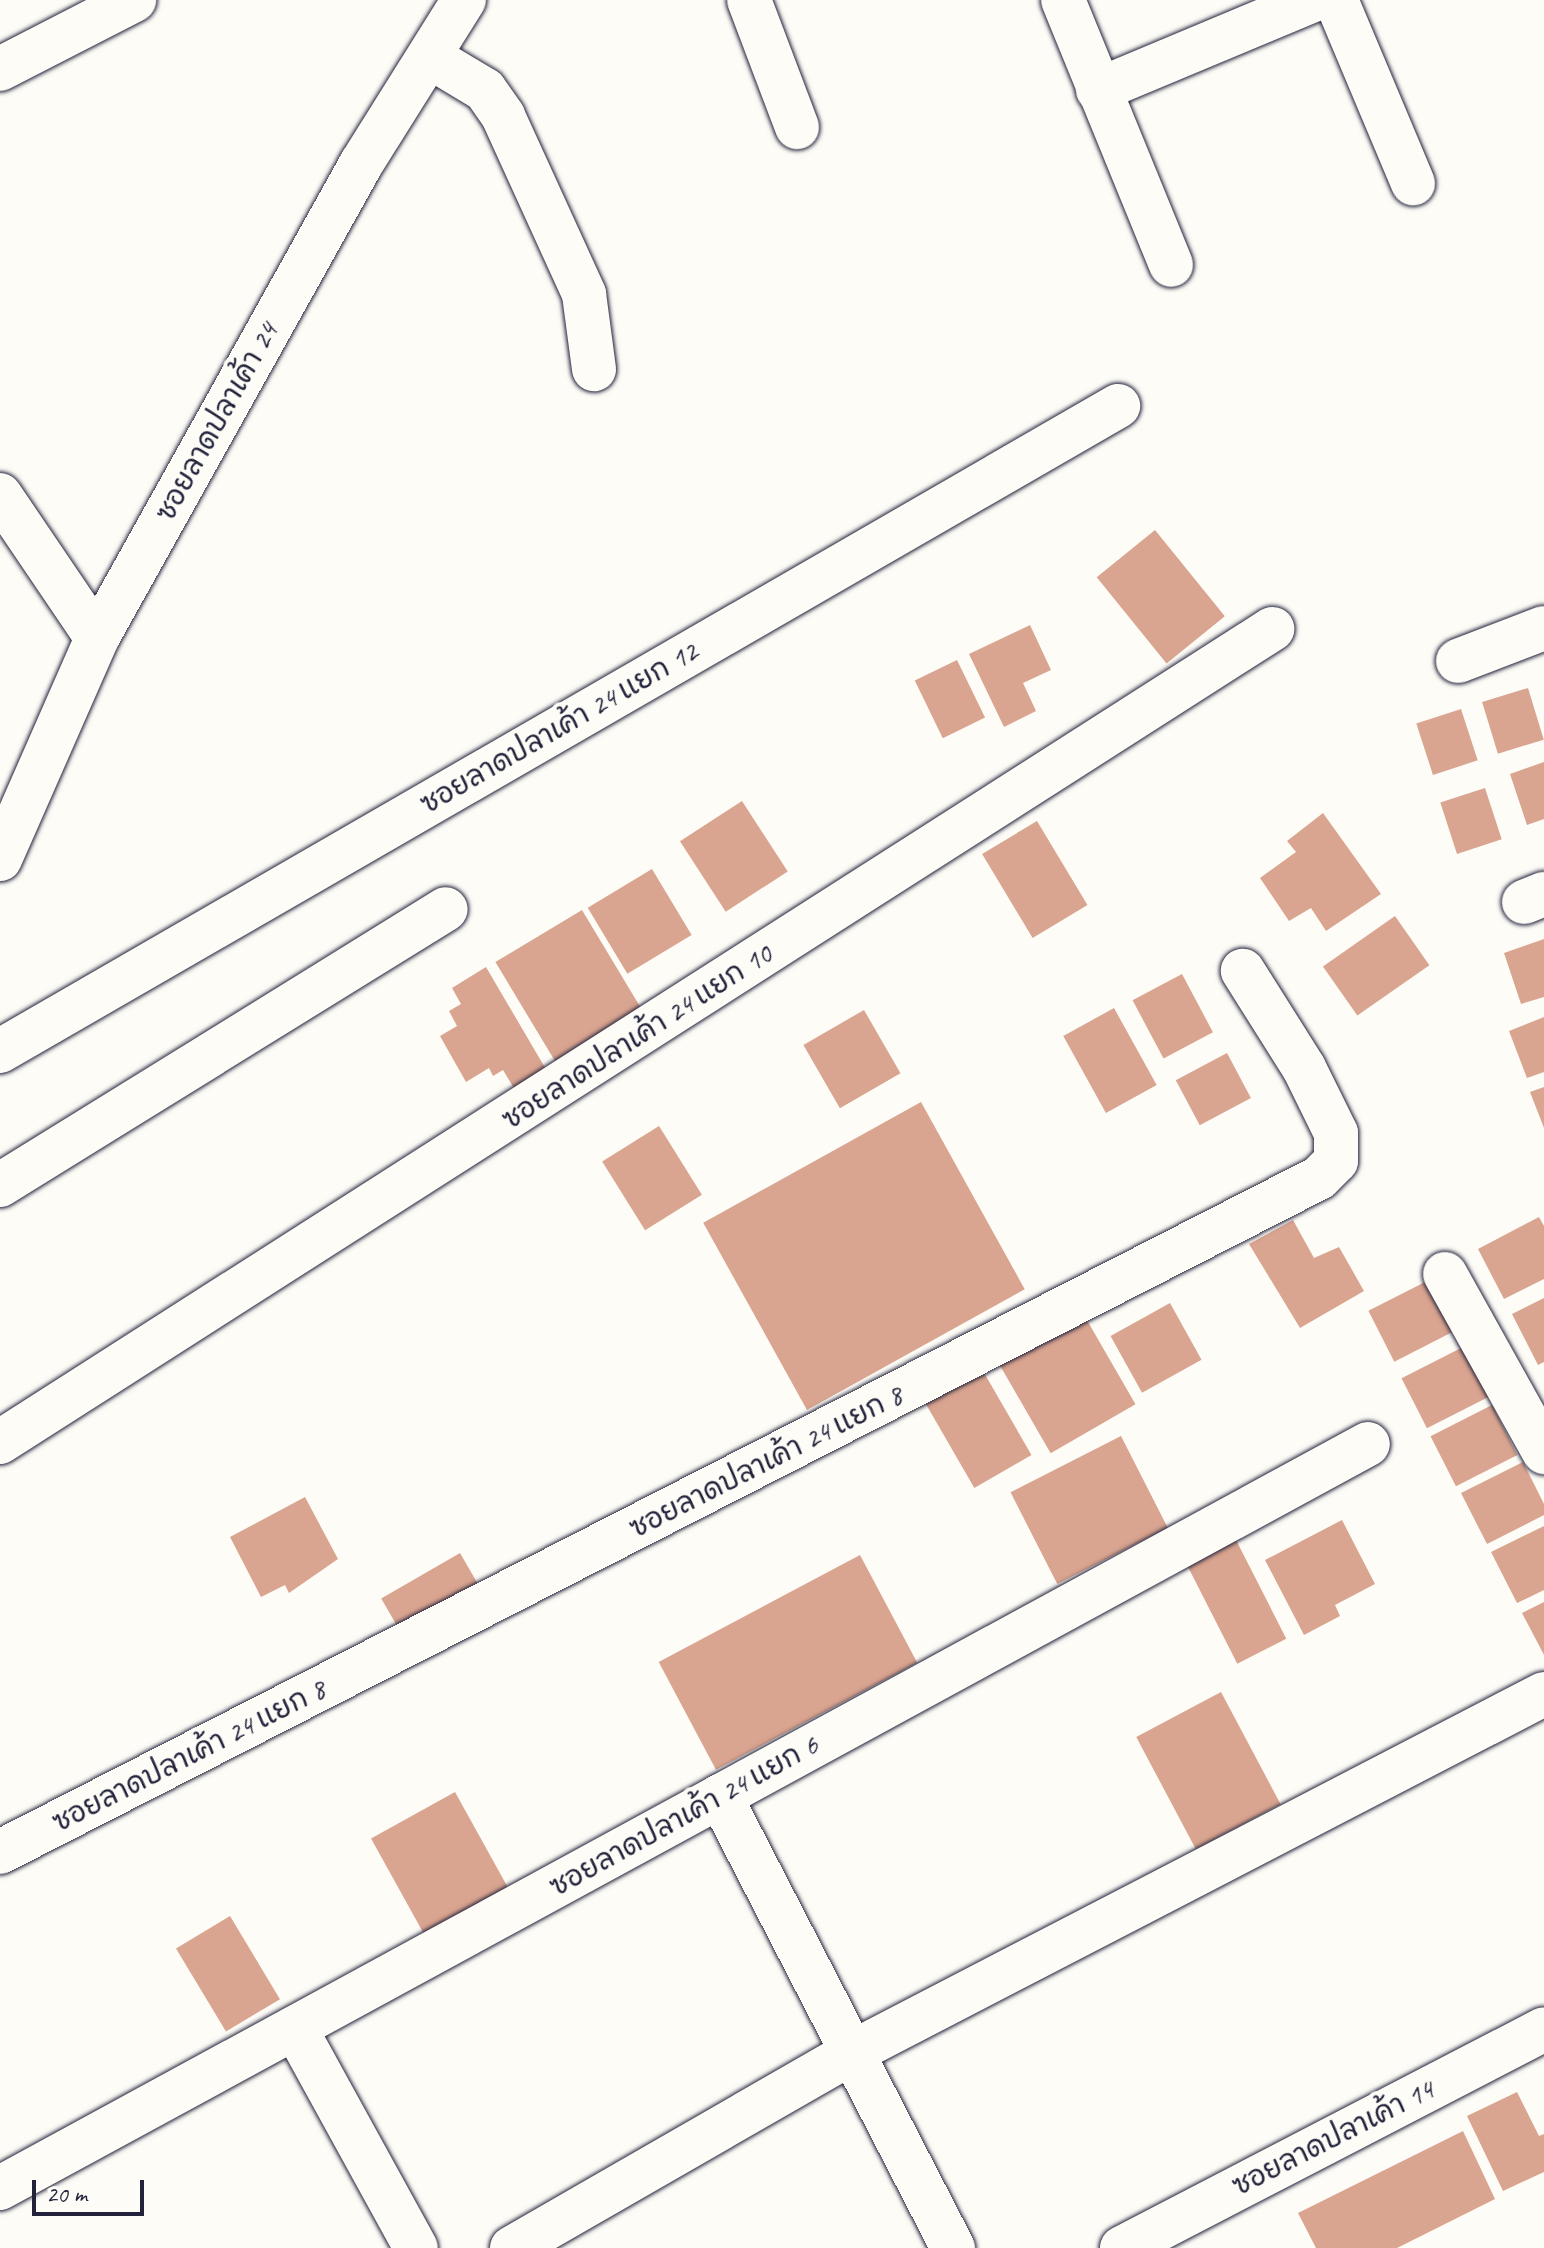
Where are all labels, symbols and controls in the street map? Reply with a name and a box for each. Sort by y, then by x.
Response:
street label: ซอยลาดปลาเค้า 24 [149,317,285,527]
street label: ซอยลาดปลาเค้า 24 แยก 12 [415,635,703,821]
street label: ซอยลาดปลาเค้า 24 แยก 10 [496,937,778,1137]
street label: ซอยลาดปลาเค้า 24 แยก 8 [624,1379,908,1545]
street label: ซอยลาดปลาเค้า 24 แยก 8 [47,1673,331,1839]
street label: ซอยลาดปลาเค้า 24 แยก 6 [544,1728,824,1904]
street label: ซอยลาดปลาเค้า 14 [1227,2073,1439,2203]
scale bar [36,2164,148,2214]
text: 20 m [46,2179,87,2209]

